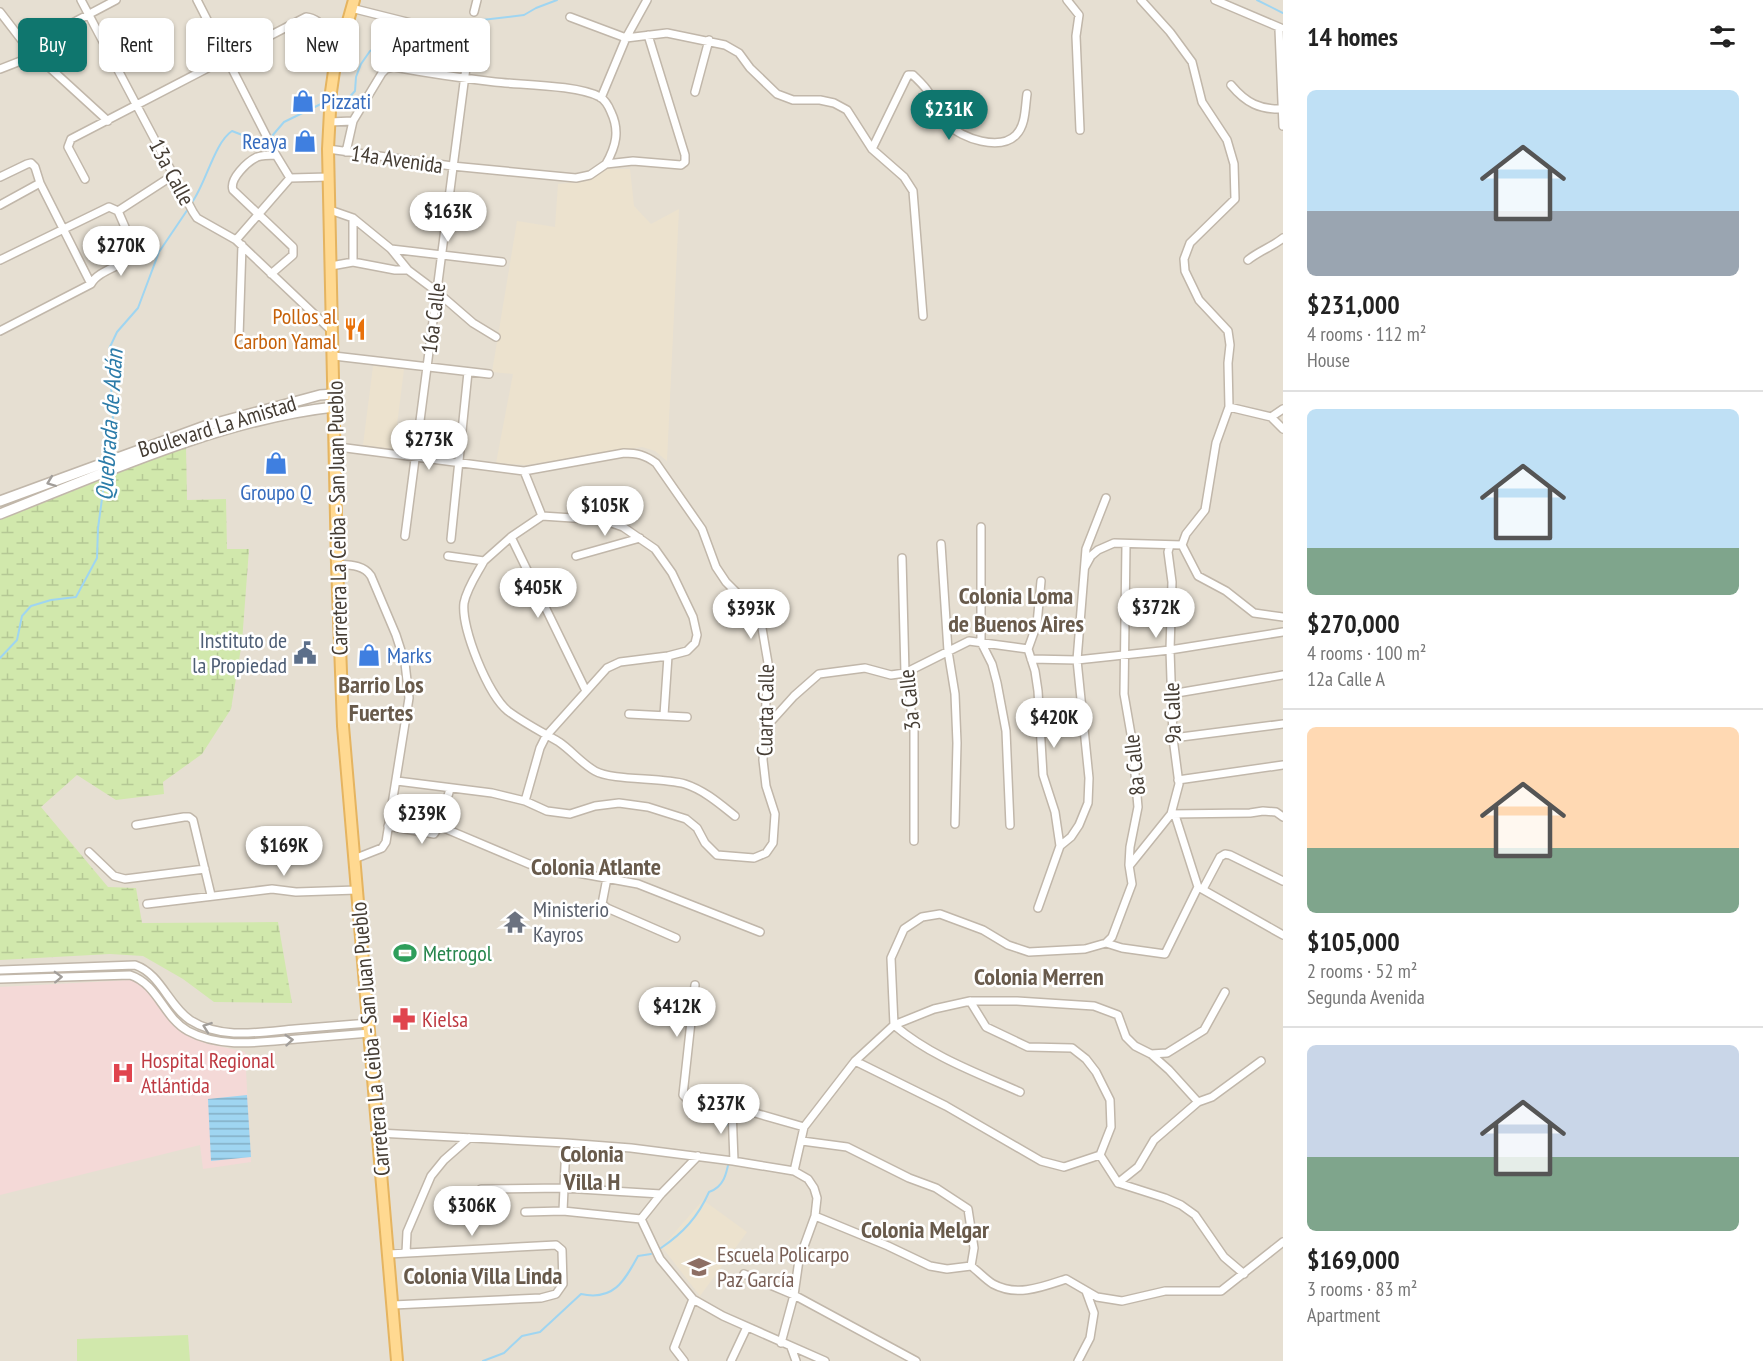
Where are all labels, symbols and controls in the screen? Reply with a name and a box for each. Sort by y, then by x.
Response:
chip: Buy [18,18,87,72]
chip: Rent [99,18,174,72]
chip: Filters [186,18,273,72]
chip: New [285,18,359,72]
chip: Apartment [371,18,490,72]
text: 14 homes [1307,20,1398,53]
icon: filters [1706,20,1739,53]
place label: Pizzati [321,87,371,115]
shop icon: Pizzati [290,88,316,114]
pin: $231K [907,90,991,141]
text: $231K [925,96,973,122]
place label: Reaya [242,127,287,155]
shop icon: Reaya [292,128,318,154]
icon: home [1469,129,1577,237]
street label: 13a Calle [143,134,201,210]
street label: 14a Avenida [349,139,445,179]
pin: $163K [406,192,490,243]
text: $163K [424,198,472,224]
pin: $270K [79,226,163,277]
text: $270K [97,232,145,258]
street label: 16a Calle [415,281,451,355]
text: $231,000 [1307,288,1400,321]
place label: Pollos al Carbon Yamal [234,302,338,355]
restaurant icon: Pollos al Carbon Yamal [342,316,368,342]
text: 4 rooms · 112 m² [1307,321,1426,347]
water label: Quebrada de Adán [88,347,130,502]
text: House [1307,347,1350,373]
street label: Carretera La Ceiba - San Juan Pueblo [321,380,353,656]
street label: Boulevard La Amistad [135,389,299,463]
pin: $273K [387,420,471,471]
text: $273K [405,426,453,452]
icon: home [1469,448,1577,556]
shop icon: Groupo Q [263,450,289,476]
one-way arrow [46,475,57,487]
place label: Groupo Q [240,478,313,506]
pin: $105K [563,486,647,537]
text: $105K [581,492,629,518]
pin: $405K [496,568,580,619]
text: $405K [514,574,562,600]
district label: Colonia Loma de Buenos Aires [948,580,1084,639]
pin: $372K [1114,588,1198,639]
pin: $393K [709,589,793,640]
text: $372K [1132,594,1180,620]
text: $393K [727,595,775,621]
text: $270,000 [1307,607,1400,640]
place label: Instituto de la Propiedad [192,626,287,679]
public building icon: Instituto de la Propiedad [292,640,318,666]
text: 4 rooms · 100 m² [1307,640,1426,666]
place label: Marks [387,641,432,669]
shop icon: Marks [356,642,382,668]
street label: Cuarta Calle [750,664,780,756]
text: 12a Calle A [1307,666,1385,692]
street label: 3a Calle [892,668,926,732]
district label: Barrio Los Fuertes [338,669,424,728]
street label: 9a Calle [1157,682,1187,744]
pin: $420K [1012,698,1096,749]
text: $420K [1030,704,1078,730]
street label: 8a Calle [1117,733,1151,797]
icon: home [1469,766,1577,874]
pin: $239K [380,794,464,845]
text: $239K [398,800,446,826]
pin: $169K [242,826,326,877]
text: $169K [260,832,308,858]
district label: Colonia Atlante [531,851,661,882]
place label: Ministerio Kayros [533,895,609,948]
street label: Carretera La Ceiba - San Juan Pueblo [344,901,396,1177]
temple icon: Ministerio Kayros [502,909,528,935]
text: $105,000 [1307,925,1400,958]
place label: Metrogol [423,939,493,967]
sports icon: Metrogol [392,940,418,966]
text: 2 rooms · 52 m² [1307,958,1417,984]
district label: Colonia Merren [974,961,1104,992]
one-way arrow [54,970,63,983]
text: Segunda Avenida [1307,984,1425,1010]
pin: $412K [635,987,719,1038]
text: $412K [653,993,701,1019]
place label: Kielsa [422,1005,468,1033]
pharmacy icon: Kielsa [391,1006,417,1032]
one-way arrow [202,1021,213,1034]
one-way arrow [285,1034,294,1047]
place label: Hospital Regional Atlántida [141,1046,276,1099]
hospital icon: Hospital Regional Atlántida [110,1060,136,1086]
pin: $237K [679,1084,763,1135]
icon: home [1469,1084,1577,1192]
text: $237K [697,1090,745,1116]
district label: Colonia Villa H [560,1138,624,1197]
pin: $306K [430,1186,514,1237]
text: $306K [448,1192,496,1218]
district label: Colonia Melgar [861,1214,990,1245]
place label: Escuela Policarpo Paz García [717,1240,849,1293]
text: $169,000 [1307,1243,1400,1276]
school or university icon: Escuela Policarpo Paz García [686,1254,712,1280]
district label: Colonia Villa Linda [404,1260,562,1291]
text: 3 rooms · 83 m² [1307,1276,1417,1302]
text: Apartment [1307,1302,1380,1328]

